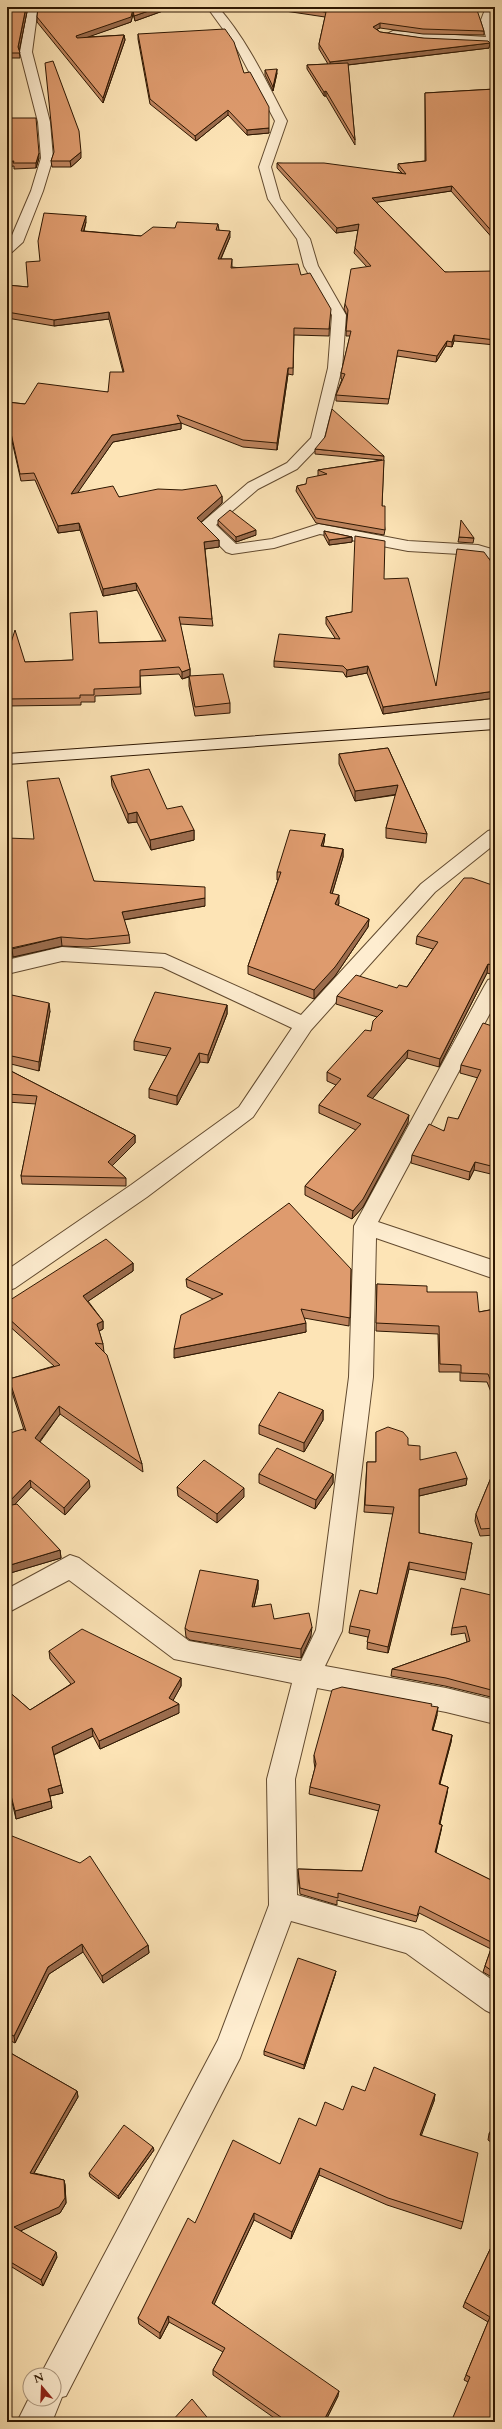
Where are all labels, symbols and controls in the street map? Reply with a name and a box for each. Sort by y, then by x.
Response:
north arrow [22,2367,62,2407]
text: N [32,2369,46,2387]

